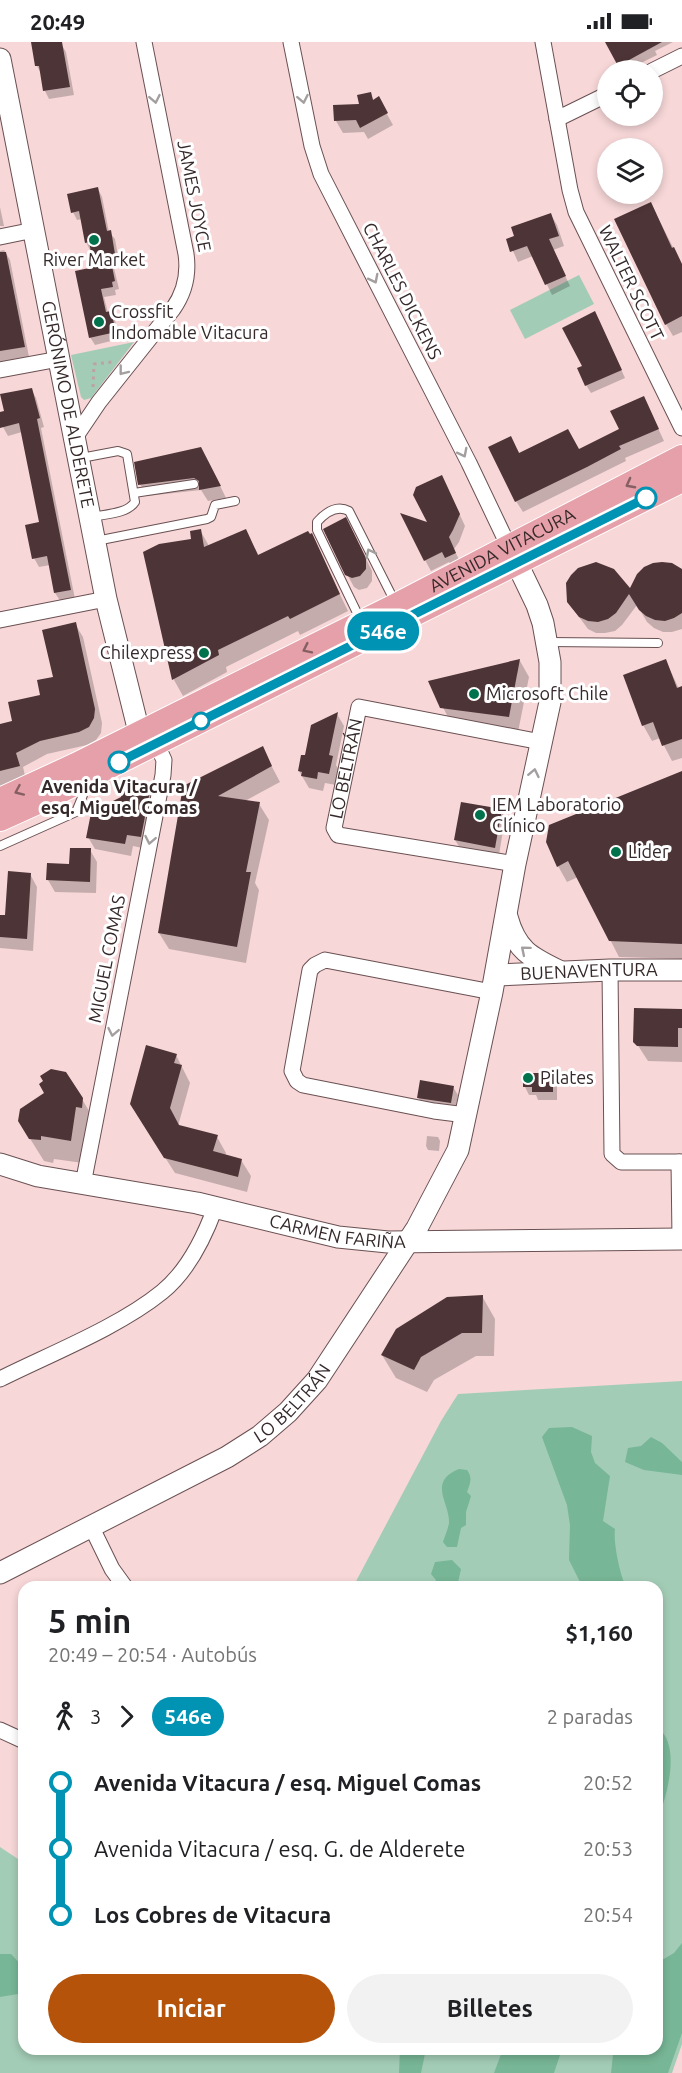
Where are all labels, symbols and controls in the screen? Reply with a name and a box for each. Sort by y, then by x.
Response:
text: 20:49 [30,9,85,34]
map controls [597,60,663,204]
button: locate [597,60,663,126]
one-way arrow [148,94,161,104]
one-way arrow [296,94,309,104]
street label: JAMES JOYCE [174,138,216,253]
button: layers [597,138,663,204]
street label: CHARLES DICKENS [360,219,446,362]
street label: WALTER SCOTT [595,222,668,343]
marker: River Market [87,233,101,247]
place label: River Market [43,249,145,269]
one-way arrow [367,273,379,284]
street label: GERÓNIMO DE ALDERETE [39,299,99,509]
place label: Crossfit Indomable Vitacura [111,301,268,342]
marker: Crossfit Indomable Vitacura [92,315,106,329]
one-way arrow [120,365,131,376]
one-way arrow [456,446,468,457]
one-way arrow [626,477,636,488]
unlabelled marker [635,487,657,509]
street label: AVENIDA VITACURA [426,503,578,596]
one-way arrow [366,548,377,559]
line badge: 546e [341,612,425,650]
text: 546e [359,619,407,643]
place label: Chilexpress [100,642,192,662]
one-way arrow [303,642,314,654]
marker: Chilexpress [197,646,211,660]
place label: Microsoft Chile [486,683,608,703]
marker: Microsoft Chile [467,687,481,701]
unlabelled marker [192,712,210,730]
street label: LO BELTRÁN [325,717,365,820]
marker: Avenida Vitacura / esq. Miguel Comas [108,751,130,773]
one-way arrow [527,768,540,778]
place label: Avenida Vitacura / esq. Miguel Comas [41,776,197,817]
one-way arrow [14,784,25,796]
place label: IEM Laboratorio Clínico [492,794,621,835]
marker: IEM Laboratorio Clínico [473,808,487,822]
one-way arrow [144,835,157,845]
place label: Lider [628,841,669,861]
marker: Lider [609,845,623,859]
street label: MIGUEL COMAS [84,893,128,1024]
one-way arrow [521,946,532,957]
street label: BUENAVENTURA [520,959,658,983]
one-way arrow [107,1026,120,1036]
place label: Pilates [540,1067,594,1087]
marker: Pilates [521,1071,535,1085]
street label: CARMEN FARIÑA [268,1210,406,1252]
street label: LO BELTRÁN [250,1360,334,1446]
text: 5 min [48,1602,131,1639]
text: $1,160 [566,1620,633,1645]
text: 20:49 – 20:54 · Autobús [48,1643,257,1666]
icon: walk [48,1700,81,1733]
icon: forward [110,1700,143,1733]
text: 546e [164,1704,212,1728]
text: 3 [90,1705,101,1728]
text: 2 paradas [547,1705,633,1728]
text: Avenida Vitacura / esq. Miguel Comas [94,1770,481,1795]
text: 20:52 [583,1771,633,1794]
text: Avenida Vitacura / esq. G. de Alderete [94,1836,465,1861]
text: 20:53 [583,1837,633,1860]
text: Los Cobres de Vitacura [94,1902,331,1927]
text: 20:54 [583,1903,633,1926]
button: Iniciar [48,1974,335,2043]
button: Billetes [347,1974,633,2043]

